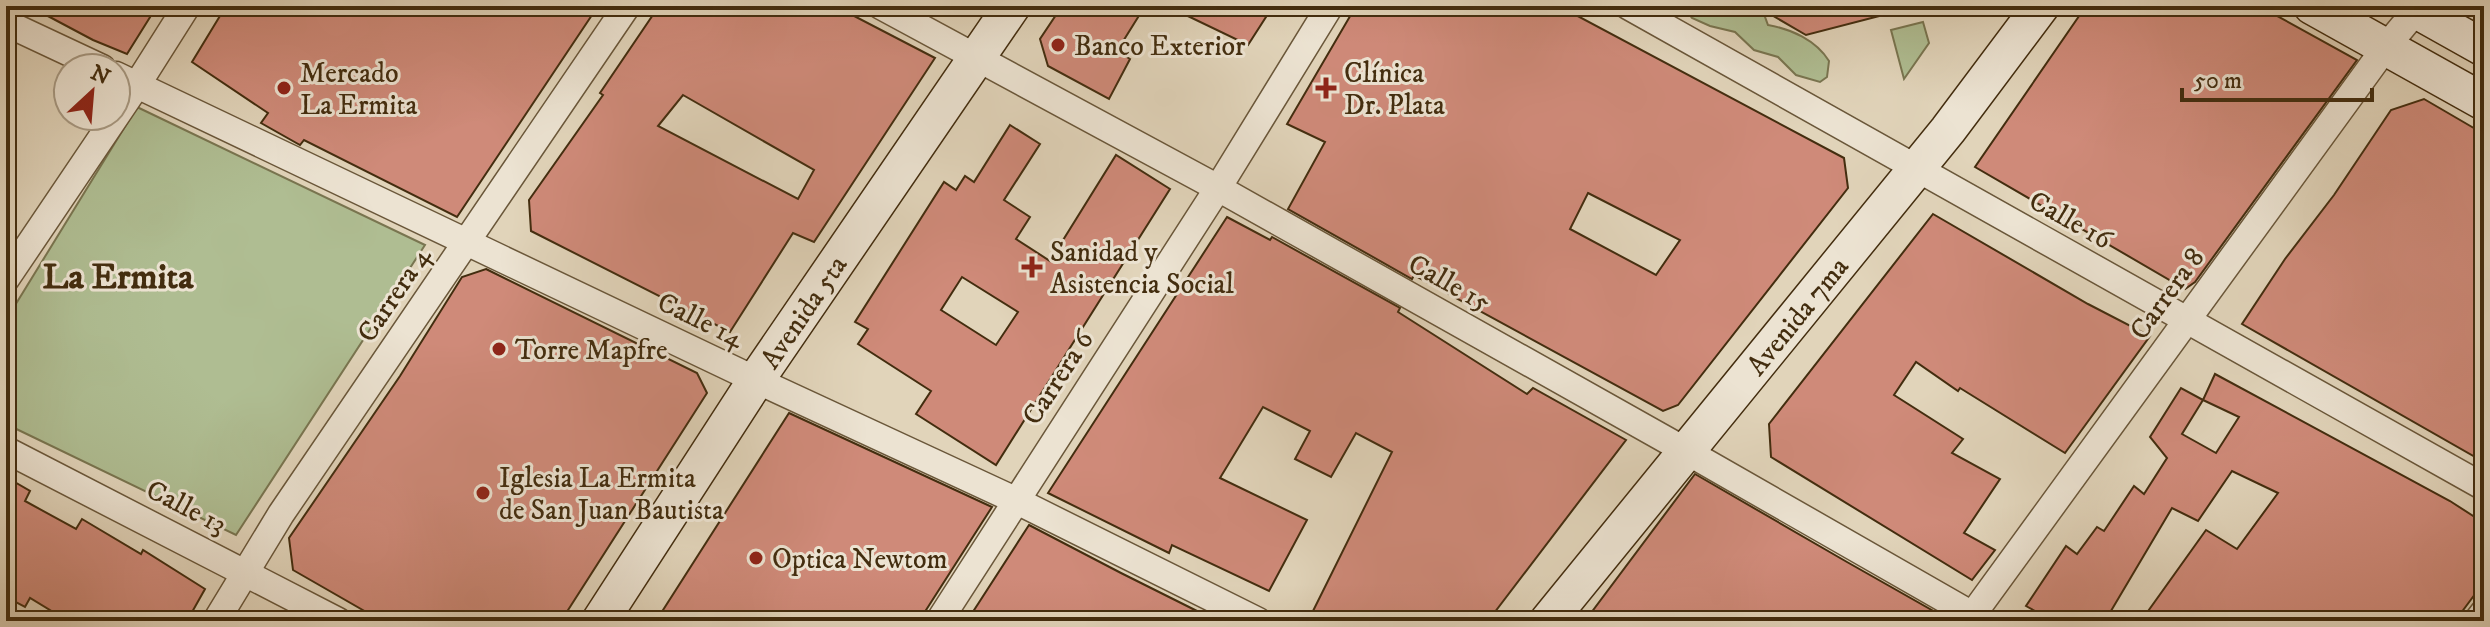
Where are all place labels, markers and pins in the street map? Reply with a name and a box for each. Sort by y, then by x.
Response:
place label: Banco Exterior [1074,29,1246,64]
marker: Banco Exterior [1049,36,1067,54]
place label: Mercado La Ermita [300,56,417,123]
place label: Clínica Dr. Plata [1344,56,1445,123]
marker: Clínica Dr. Plata [1315,77,1337,99]
marker: Mercado La Ermita [275,79,293,97]
place label: Sanidad y Asistencia Social [1050,235,1234,302]
marker: Sanidad y Asistencia Social [1021,256,1043,278]
place label: Torre Mapfre [515,333,668,368]
marker: Torre Mapfre [490,340,508,358]
place label: Iglesia La Ermita de San Juan Bautista [499,461,724,528]
marker: Iglesia La Ermita de San Juan Bautista [474,484,492,502]
place label: Optica Newtom [772,542,948,577]
marker: Optica Newtom [747,549,765,567]

